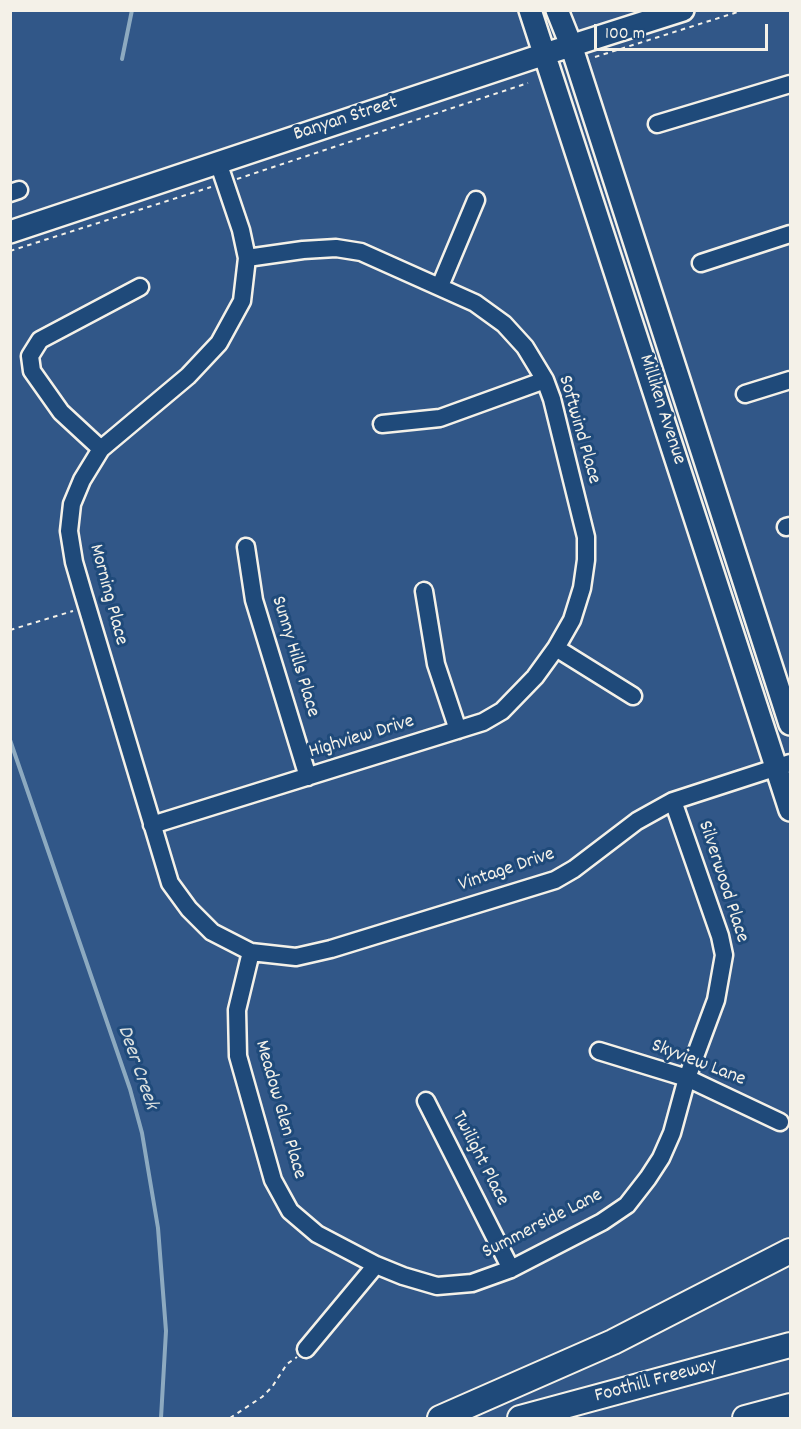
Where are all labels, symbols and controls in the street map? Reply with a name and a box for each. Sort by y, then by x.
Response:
scale bar [597,12,771,50]
text: 100 m [605,22,645,47]
street label: Banyan Street [291,92,401,148]
street label: Milliken Avenue [632,352,690,468]
street label: Softwind Place [551,373,605,487]
street label: Morning Place [82,542,132,648]
street label: Sunny Hills Place [264,594,324,720]
street label: Highview Drive [307,711,417,765]
street label: Silverwood Place [691,818,753,946]
street label: Vintage Drive [456,843,558,899]
water label: Deer Creek [110,1023,162,1113]
street label: Skyview Lane [647,1035,749,1093]
street label: Meadow Glen Place [248,1038,310,1182]
street label: Twilight Place [445,1108,513,1210]
street label: Summerside Lane [479,1184,607,1266]
street label: Foothill Freeway [592,1354,720,1410]

